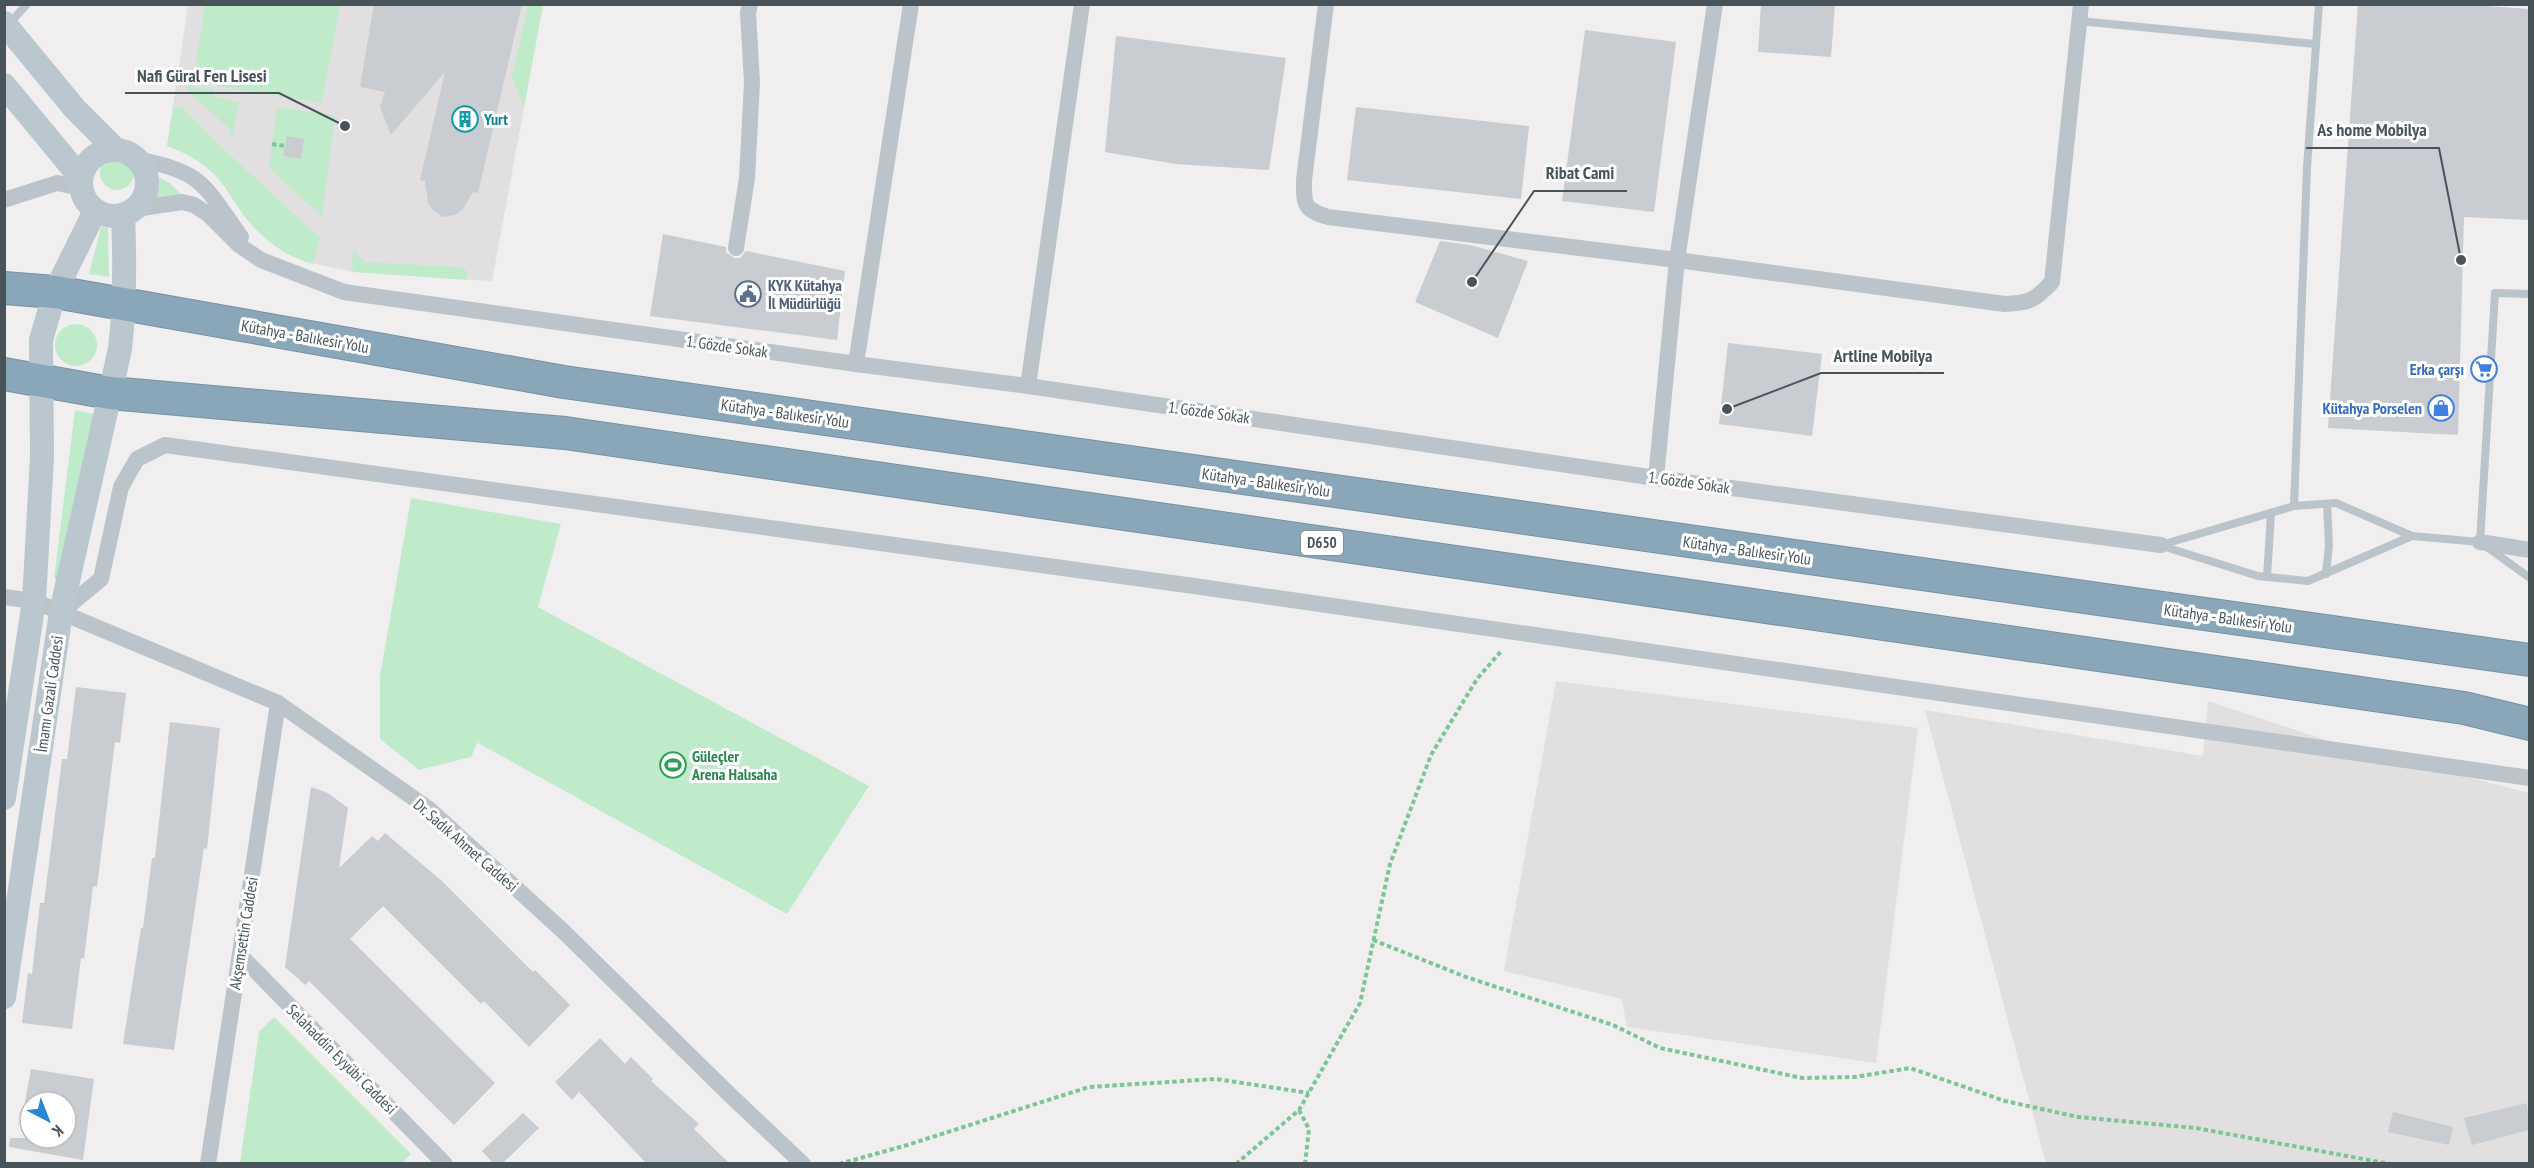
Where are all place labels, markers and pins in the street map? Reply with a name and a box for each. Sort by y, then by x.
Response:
callout: Nafi Güral Fen Lisesi [125,57,279,93]
building icon: Yurt [450,104,480,134]
place label: Yurt [483,109,508,129]
callout: As home Mobilya [2306,112,2439,148]
callout: Ribat Cami [1534,155,1627,191]
place label: KYK Kütahya İl Müdürlüğü [768,275,842,313]
public building icon: KYK Kütahya İl Müdürlüğü [733,279,763,309]
callout: Artline Mobilya [1821,337,1944,373]
supermarket icon: Erka çarşı [2469,354,2499,384]
place label: Erka çarşı [2410,359,2464,379]
shop icon: Kütahya Porselen [2426,393,2456,423]
place label: Kütahya Porselen [2322,398,2422,418]
place label: Güleçler Arena Halısaha [691,746,778,784]
sports icon: Güleçler Arena Halısaha [658,750,688,780]

